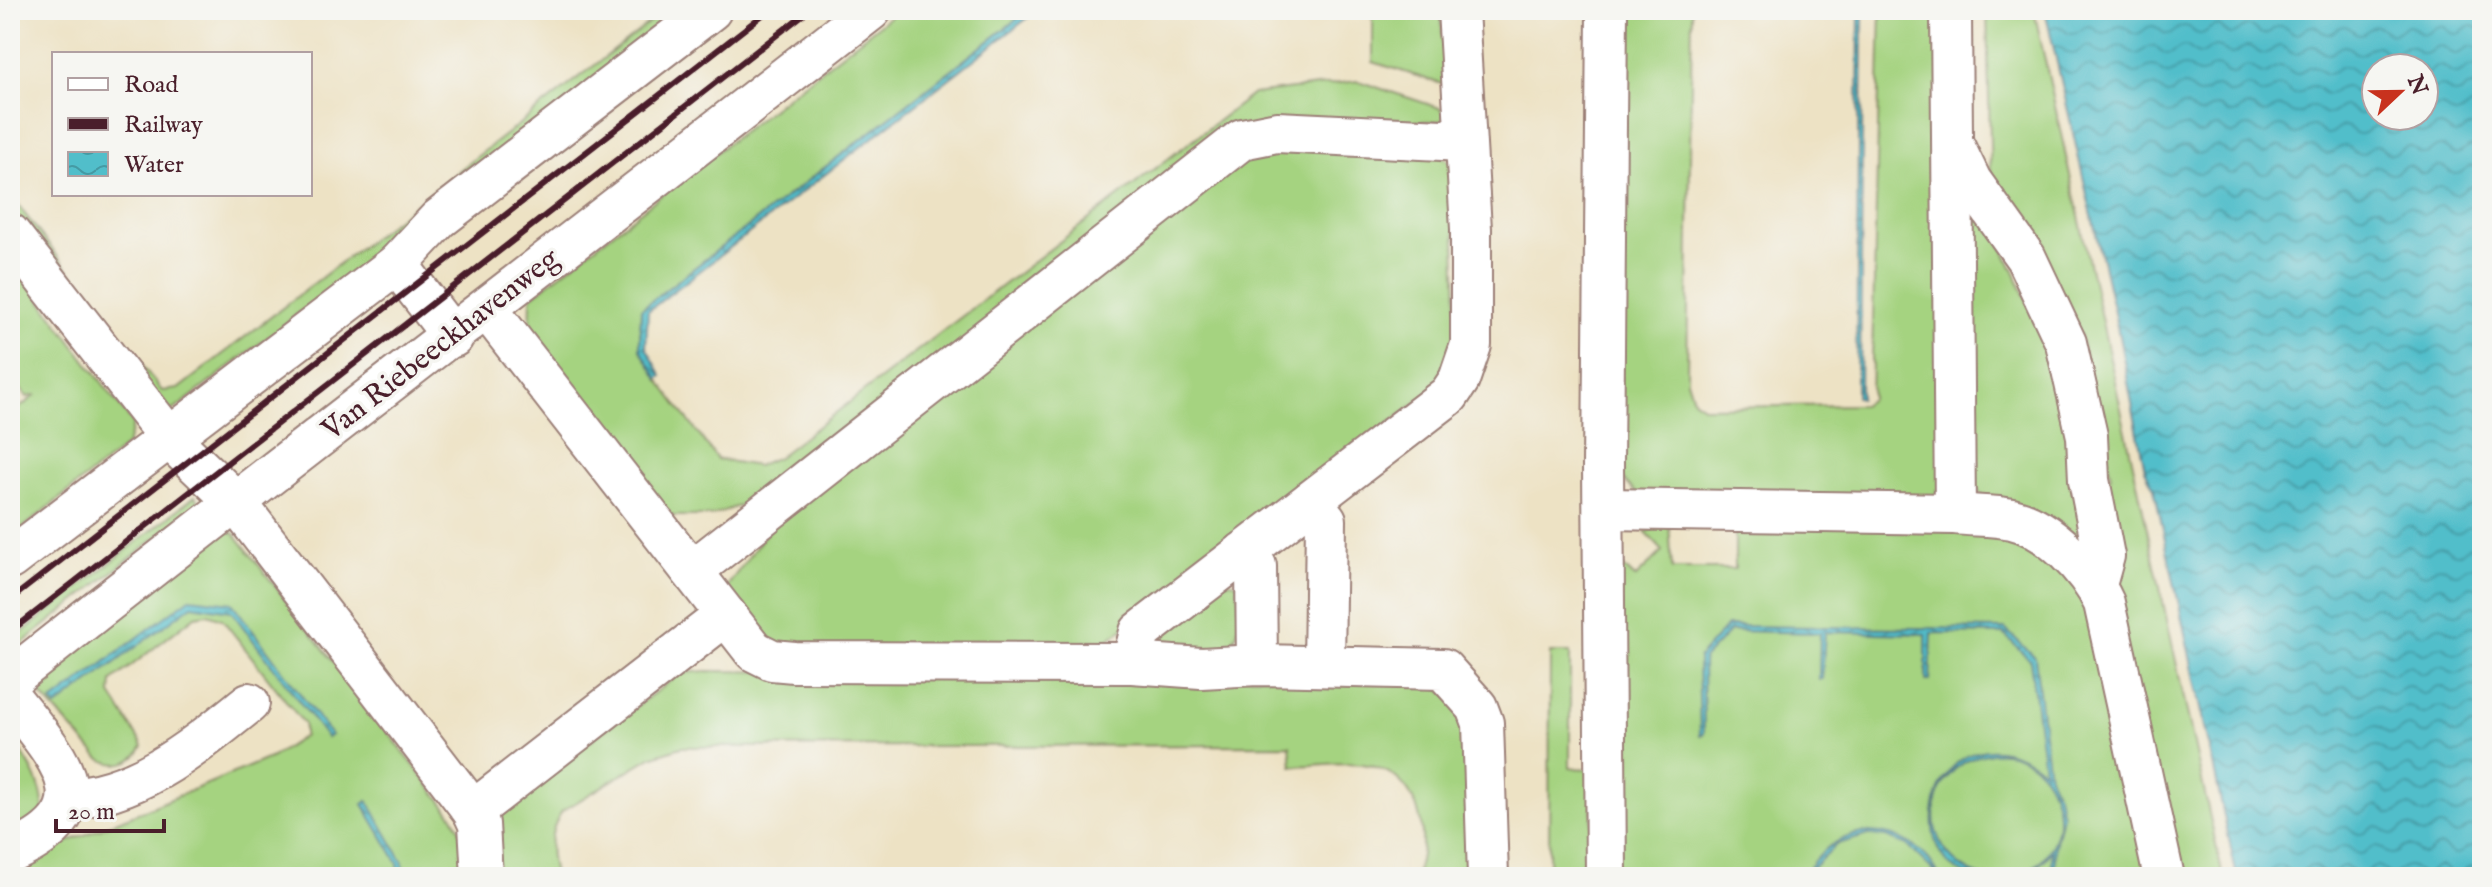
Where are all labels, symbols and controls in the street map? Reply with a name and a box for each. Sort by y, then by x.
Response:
legend [52,52,312,196]
north arrow [2360,52,2440,132]
text: Road [124,70,178,101]
text: N [2400,70,2433,99]
text: Railway [124,110,203,141]
text: Water [124,150,184,181]
street label: Van Riebeeckhavenweg [314,240,568,450]
scale bar [56,783,164,833]
text: 20 m [68,797,115,828]

